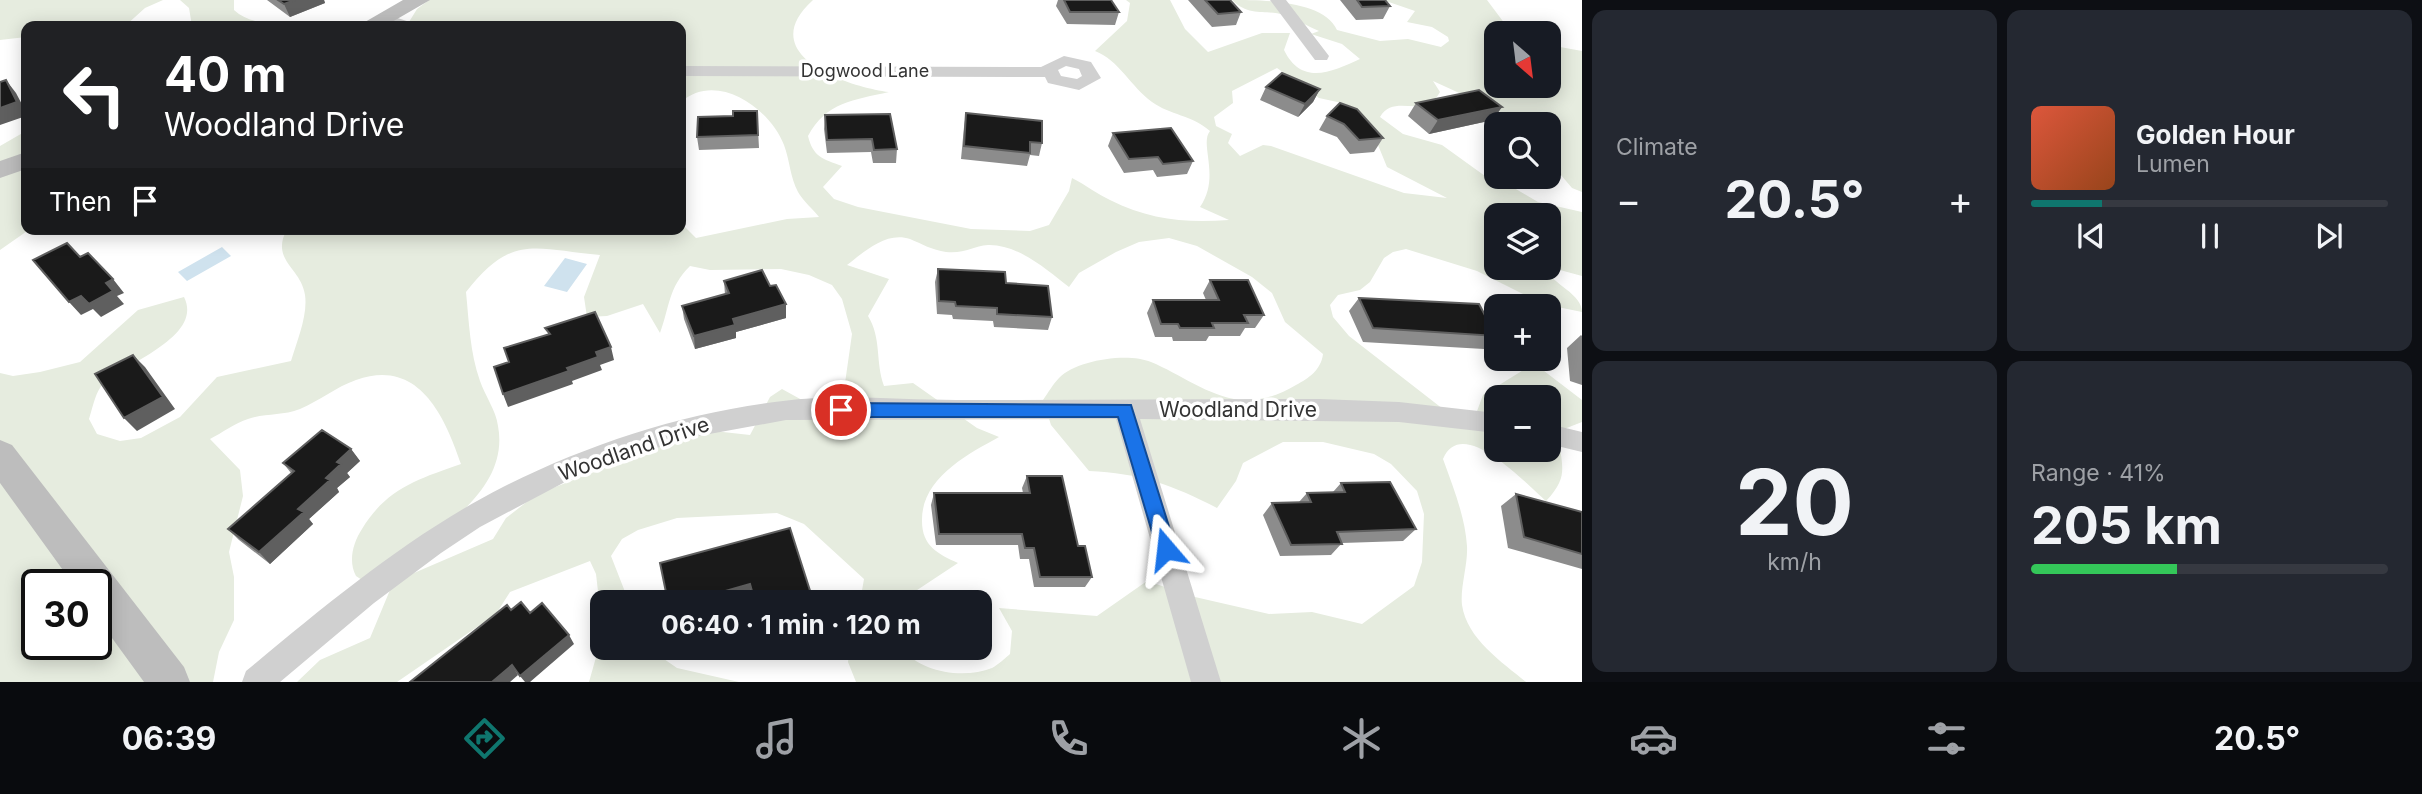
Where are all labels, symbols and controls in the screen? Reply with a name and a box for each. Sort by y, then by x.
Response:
north arrow [1484,21,1561,98]
map controls [1484,21,1561,462]
text: 40 m [164,45,287,104]
icon: left [49,49,140,140]
street label: Dogwood Lane [801,60,929,81]
text: Woodland Drive [164,105,405,144]
button: search [1484,112,1561,189]
text: Golden Hour [2136,119,2295,150]
text: Climate [1616,133,1698,161]
text: Lumen [2136,150,2210,178]
text: 20.5° [1724,168,1865,231]
text: − [1616,177,1641,223]
text: + [1948,177,1973,223]
icon: arrive [126,182,164,220]
text: Then [49,186,112,217]
button: layers [1484,203,1561,280]
icon: previous [2072,217,2110,255]
icon: pause [2191,217,2229,255]
icon: next [2310,217,2348,255]
button: + [1484,294,1561,371]
pin [811,380,871,440]
button: − [1484,385,1561,462]
icon: arrive [822,391,860,429]
street label: Woodland Drive [1159,397,1317,422]
street label: Woodland Drive [555,411,713,486]
text: 20 [1735,447,1854,557]
text: Range · 41% [2031,459,2166,487]
text: 205 km [2031,494,2222,557]
position arrow [1129,512,1203,586]
text: km/h [1767,548,1822,576]
speed limit sign: 30 [21,569,112,660]
text: 06:40 · 1 min · 120 m [661,609,921,640]
icon: directions [460,714,509,763]
icon: music [752,714,801,763]
icon: phone [1044,714,1093,763]
icon: climate [1337,714,1386,763]
icon: car [1629,714,1678,763]
icon: filters [1922,714,1971,763]
text: 06:39 [122,719,216,758]
text: 20.5° [2214,719,2300,758]

